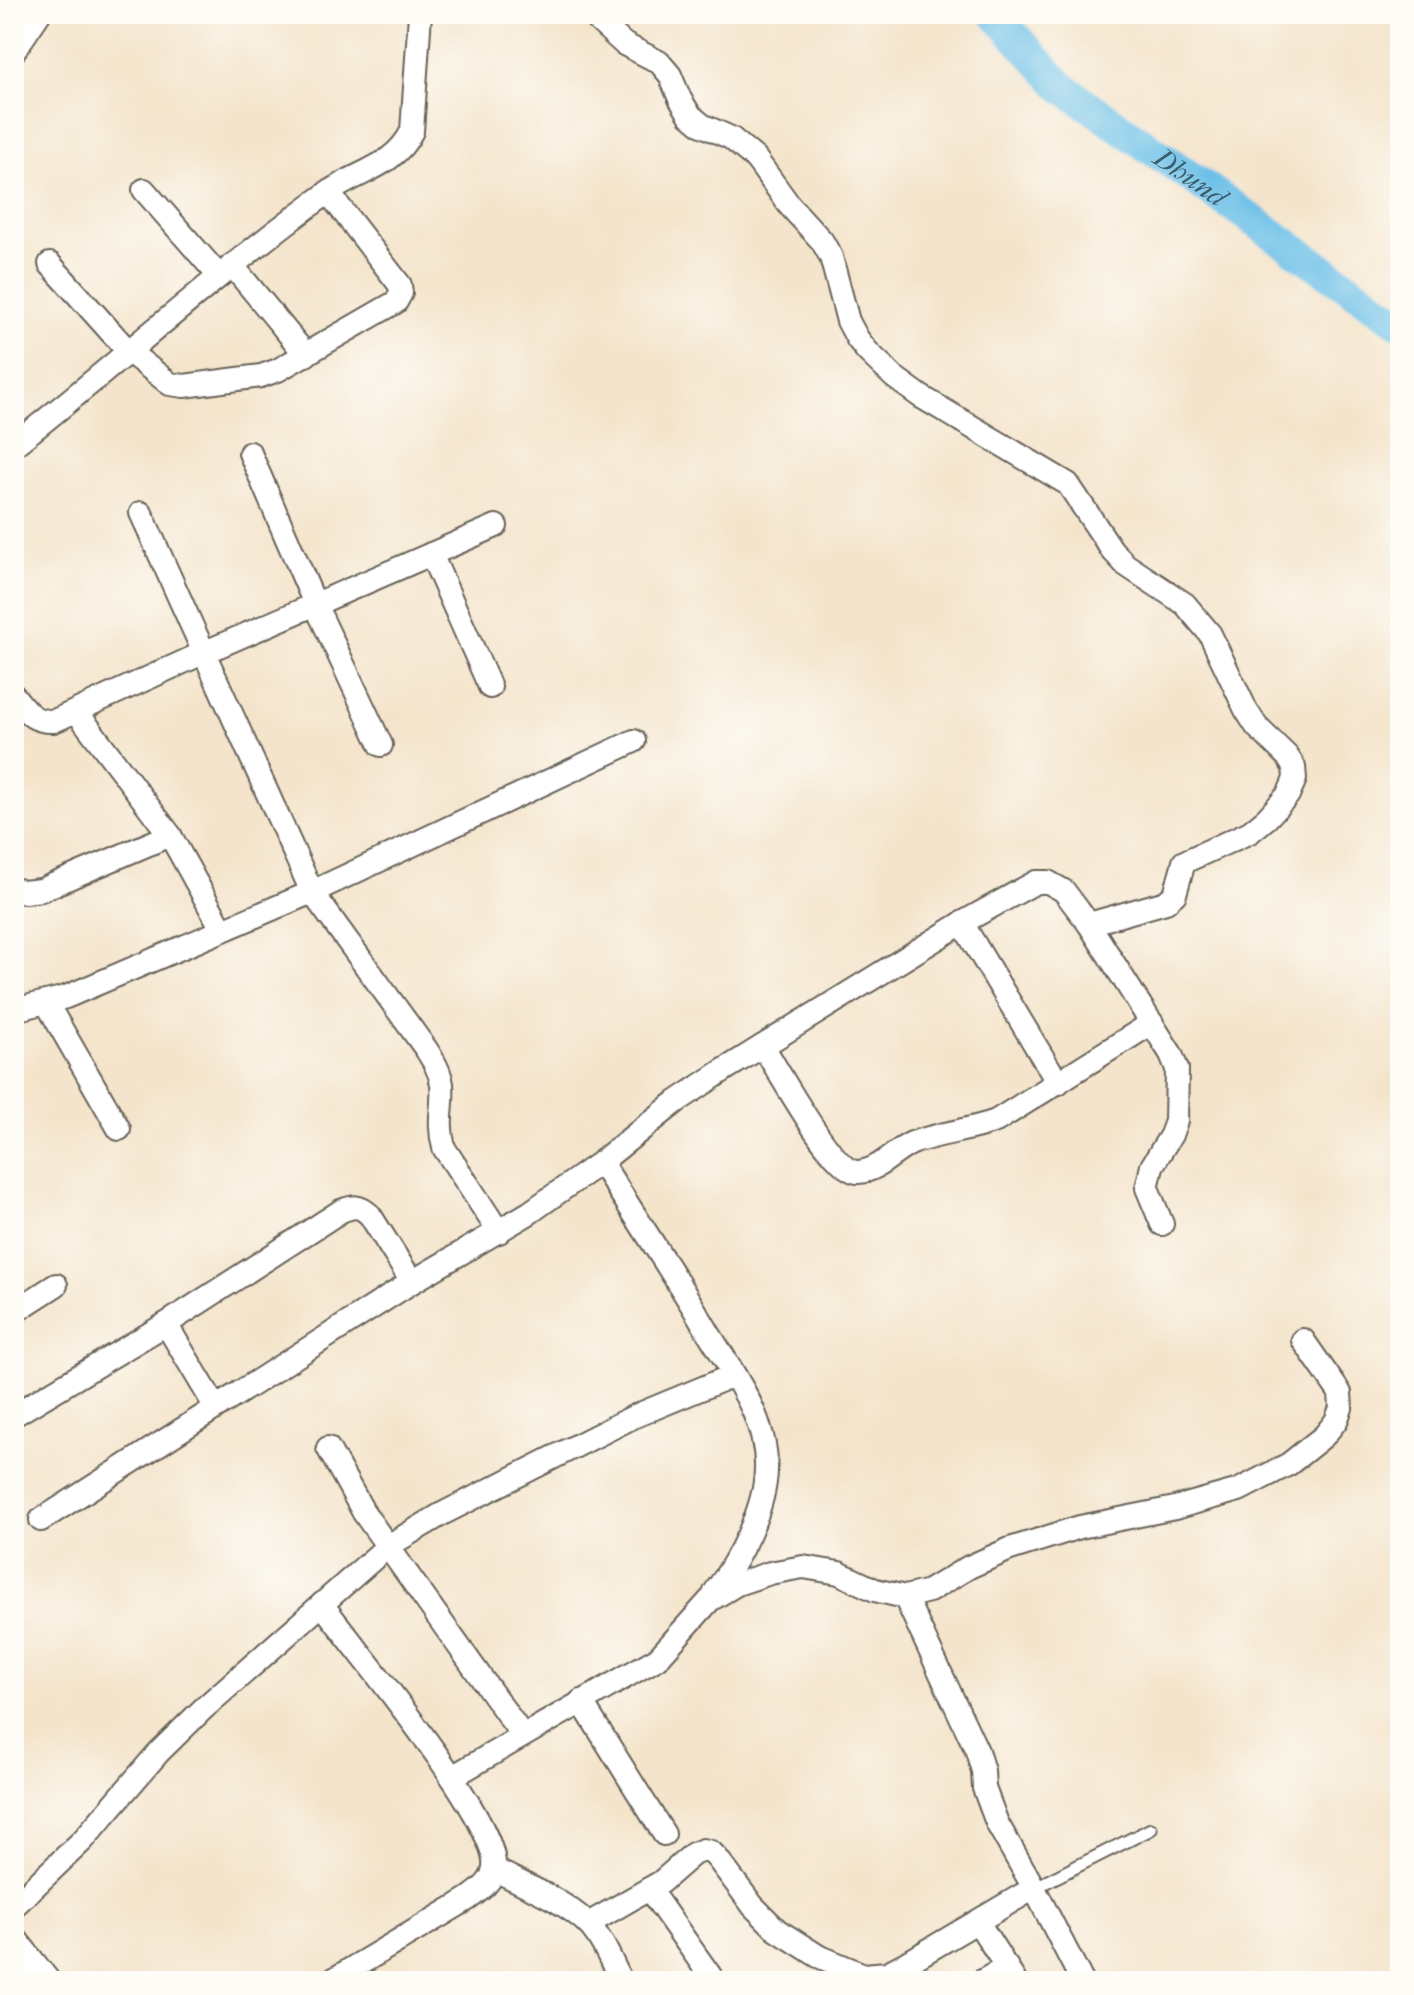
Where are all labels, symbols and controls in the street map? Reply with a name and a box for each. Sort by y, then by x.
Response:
water label: Dhund [1147,139,1236,215]

